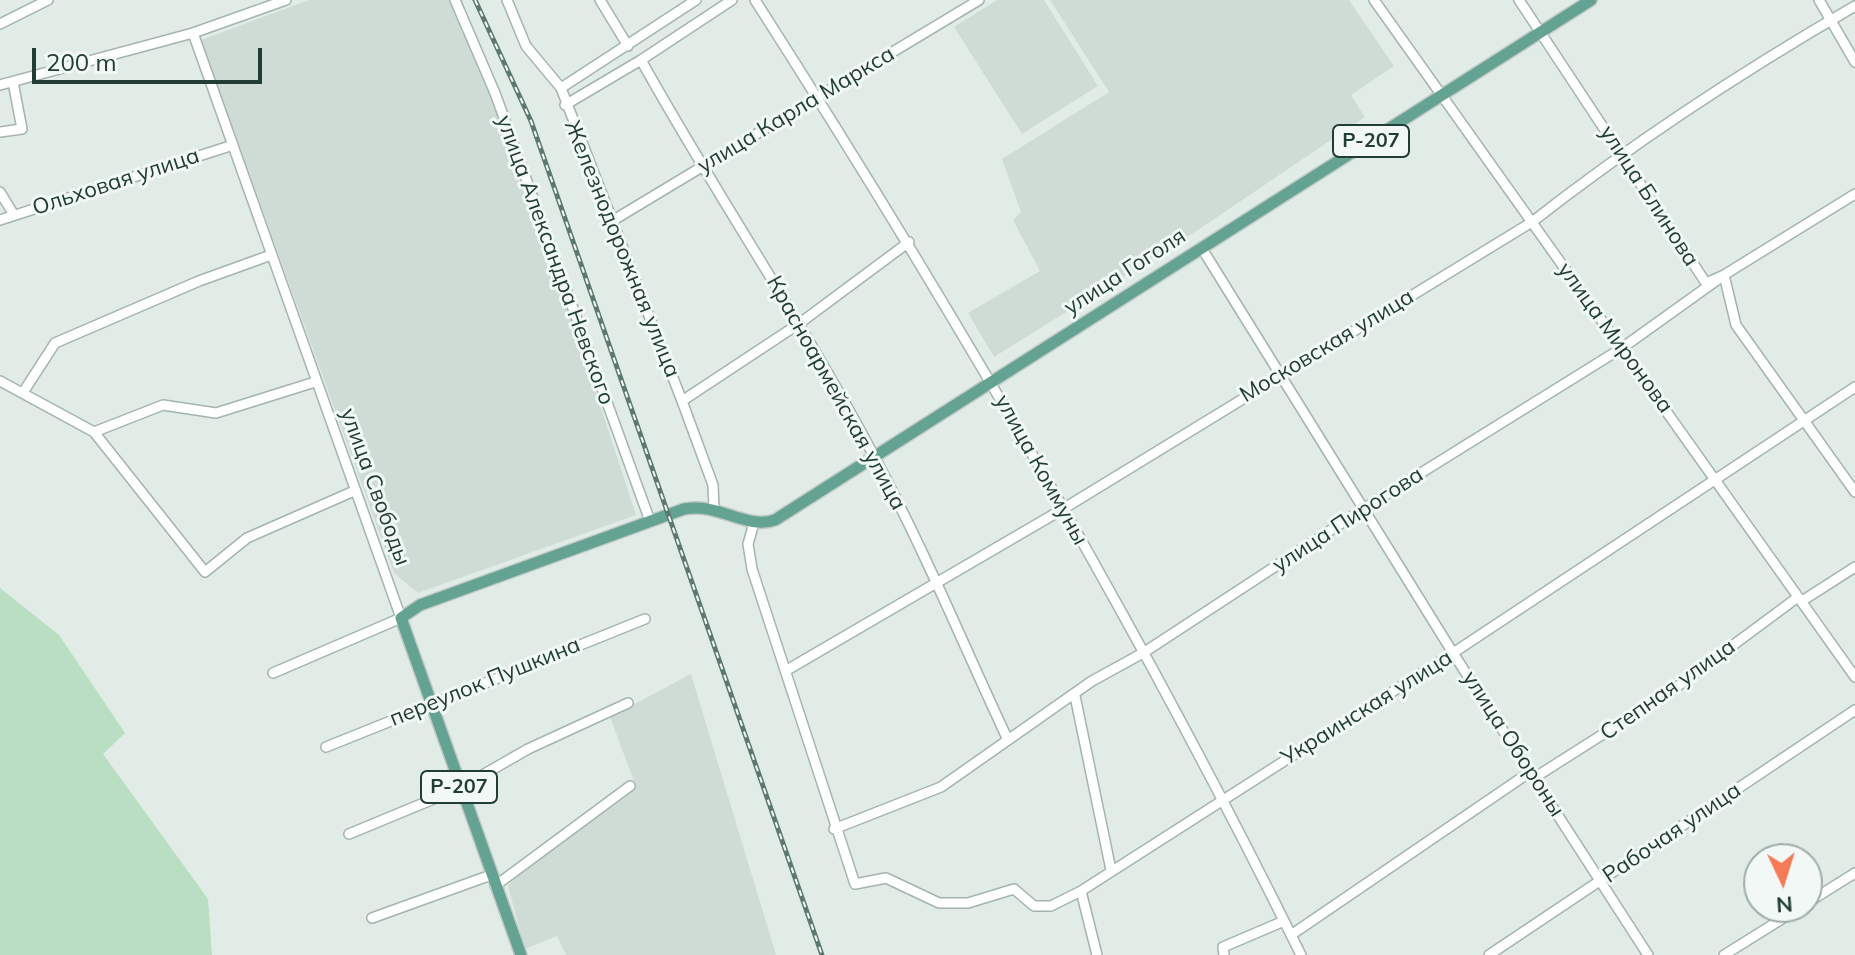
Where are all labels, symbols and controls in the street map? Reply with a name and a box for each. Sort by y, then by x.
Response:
scale bar [36,32,266,82]
street label: улица Карла Маркса [693,41,899,179]
text: 200 m [46,47,117,77]
street label: улица Александра Невского [490,112,620,408]
street label: Железнодорожная улица [558,117,686,381]
street label: улица Блинова [1594,121,1704,271]
road number: Р-207 [1333,125,1409,157]
street label: Ольховая улица [29,143,203,221]
street label: улица Гоголя [1059,223,1191,321]
street label: улица Миронова [1552,258,1678,418]
street label: Красноармейская улица [761,271,911,515]
street label: Московская улица [1235,284,1419,408]
street label: улица Коммуны [989,390,1093,550]
street label: улица Свободы [334,405,416,569]
street label: улица Пирогова [1268,461,1428,579]
street label: переулок Пушкина [386,632,584,732]
street label: Степная улица [1595,634,1741,746]
street label: Украинская улица [1277,645,1457,771]
street label: улица Обороны [1456,666,1570,822]
road number: Р-207 [421,771,497,803]
street label: Рабочая улица [1598,777,1746,889]
north arrow [1743,843,1823,923]
text: N [1775,890,1794,919]

